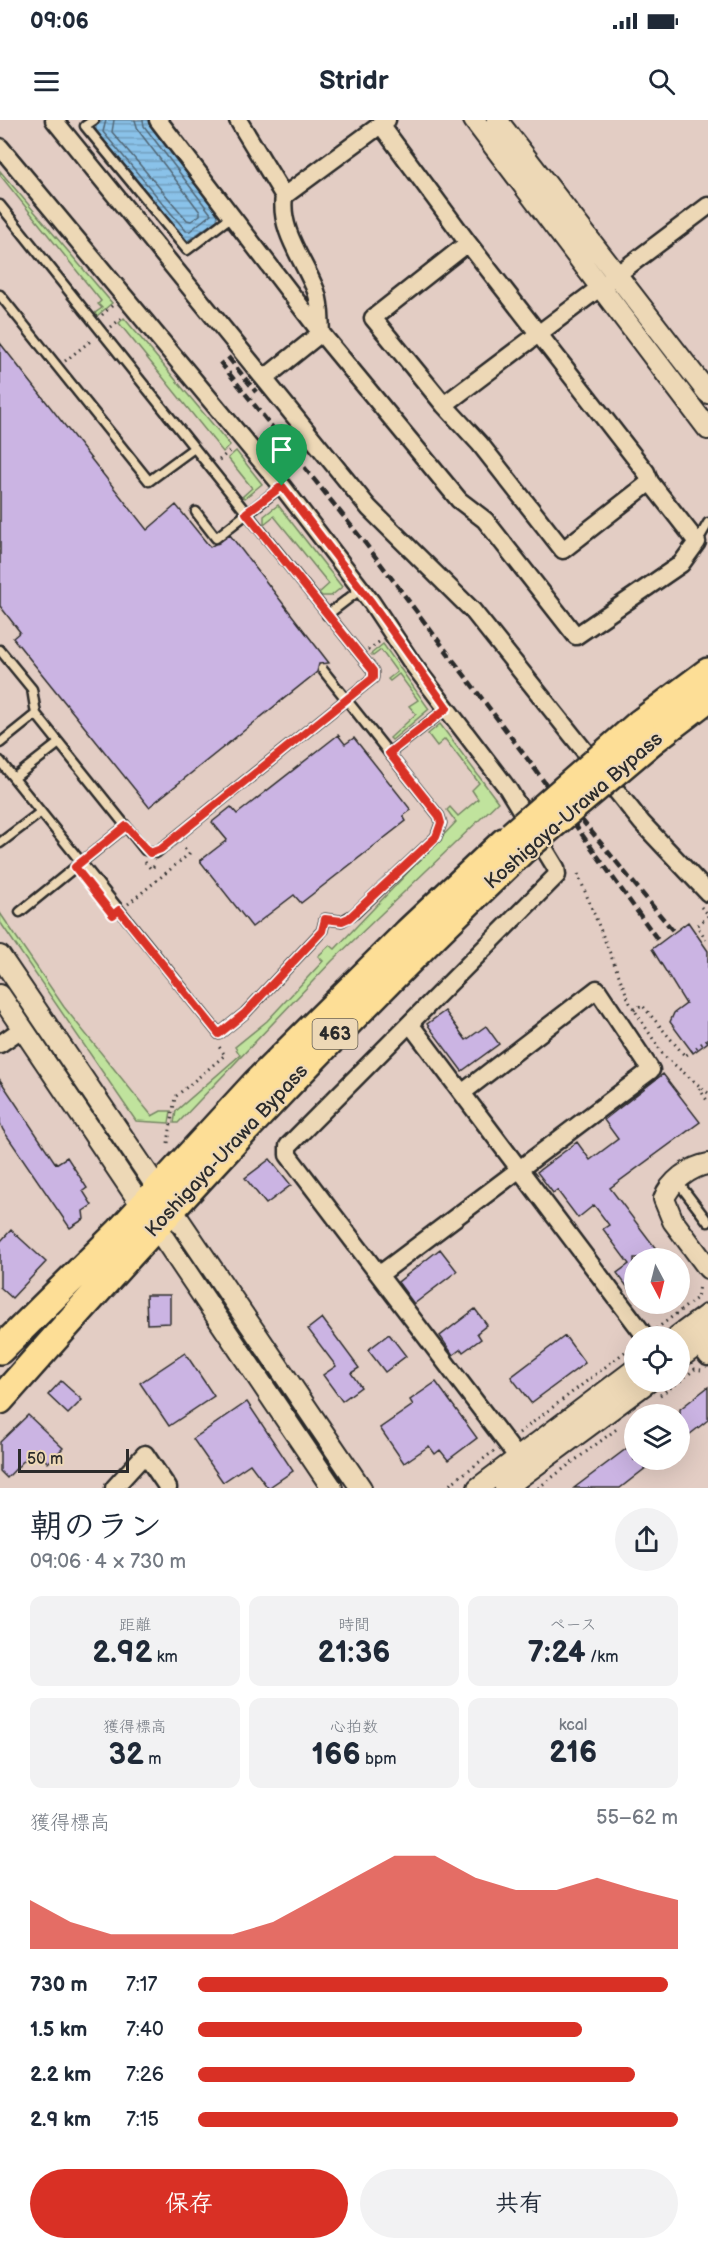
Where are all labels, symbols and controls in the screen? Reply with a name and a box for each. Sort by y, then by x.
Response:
text: 09:06 [30,8,89,35]
icon: menu [30,65,63,98]
text: Stridr [319,65,389,97]
icon: search [645,65,678,98]
pin [256,424,307,486]
icon: arrive [265,433,298,466]
street label: Koshigaya-Urawa Bypass [480,727,668,895]
road number: 463 [312,1019,358,1049]
street label: Koshigaya-Urawa Bypass [140,1059,313,1242]
north arrow [624,1248,690,1314]
map controls [624,1248,690,1470]
button: locate [624,1326,690,1392]
button: layers [624,1404,690,1470]
scale bar [18,1446,129,1474]
text: 50 m [27,1450,63,1469]
text: 朝のラン [30,1507,162,1547]
button: share [615,1508,678,1571]
text: 09:06 · 4 × 730 m [30,1550,186,1574]
text: 距離 [119,1616,151,1635]
text: 時間 [338,1616,370,1635]
text: ペース [549,1616,597,1635]
text: 2.92 [92,1635,152,1671]
text: 21:36 [318,1635,390,1671]
text: 7:24 [528,1635,586,1671]
text: km [152,1648,178,1667]
text: /km [586,1648,618,1667]
text: kcal [559,1716,587,1735]
text: 獲得標高 [103,1718,167,1737]
text: 心拍数 [330,1718,378,1737]
text: 216 [549,1735,597,1771]
text: 32 [108,1737,144,1773]
text: 166 [312,1737,361,1773]
text: m [144,1750,162,1769]
text: bpm [361,1750,396,1769]
text: 55–62 m [596,1806,678,1830]
text: 獲得標高 [30,1811,110,1835]
text: 730 m [30,1973,88,1997]
text: 7:17 [126,1973,157,1997]
text: 1.5 km [30,2018,87,2042]
text: 7:40 [126,2018,164,2042]
text: 2.2 km [30,2063,91,2087]
text: 7:26 [126,2063,164,2087]
text: 2.9 km [30,2108,91,2132]
text: 7:15 [126,2108,159,2132]
button: 保存 [30,2169,348,2238]
button: 共有 [360,2169,678,2238]

